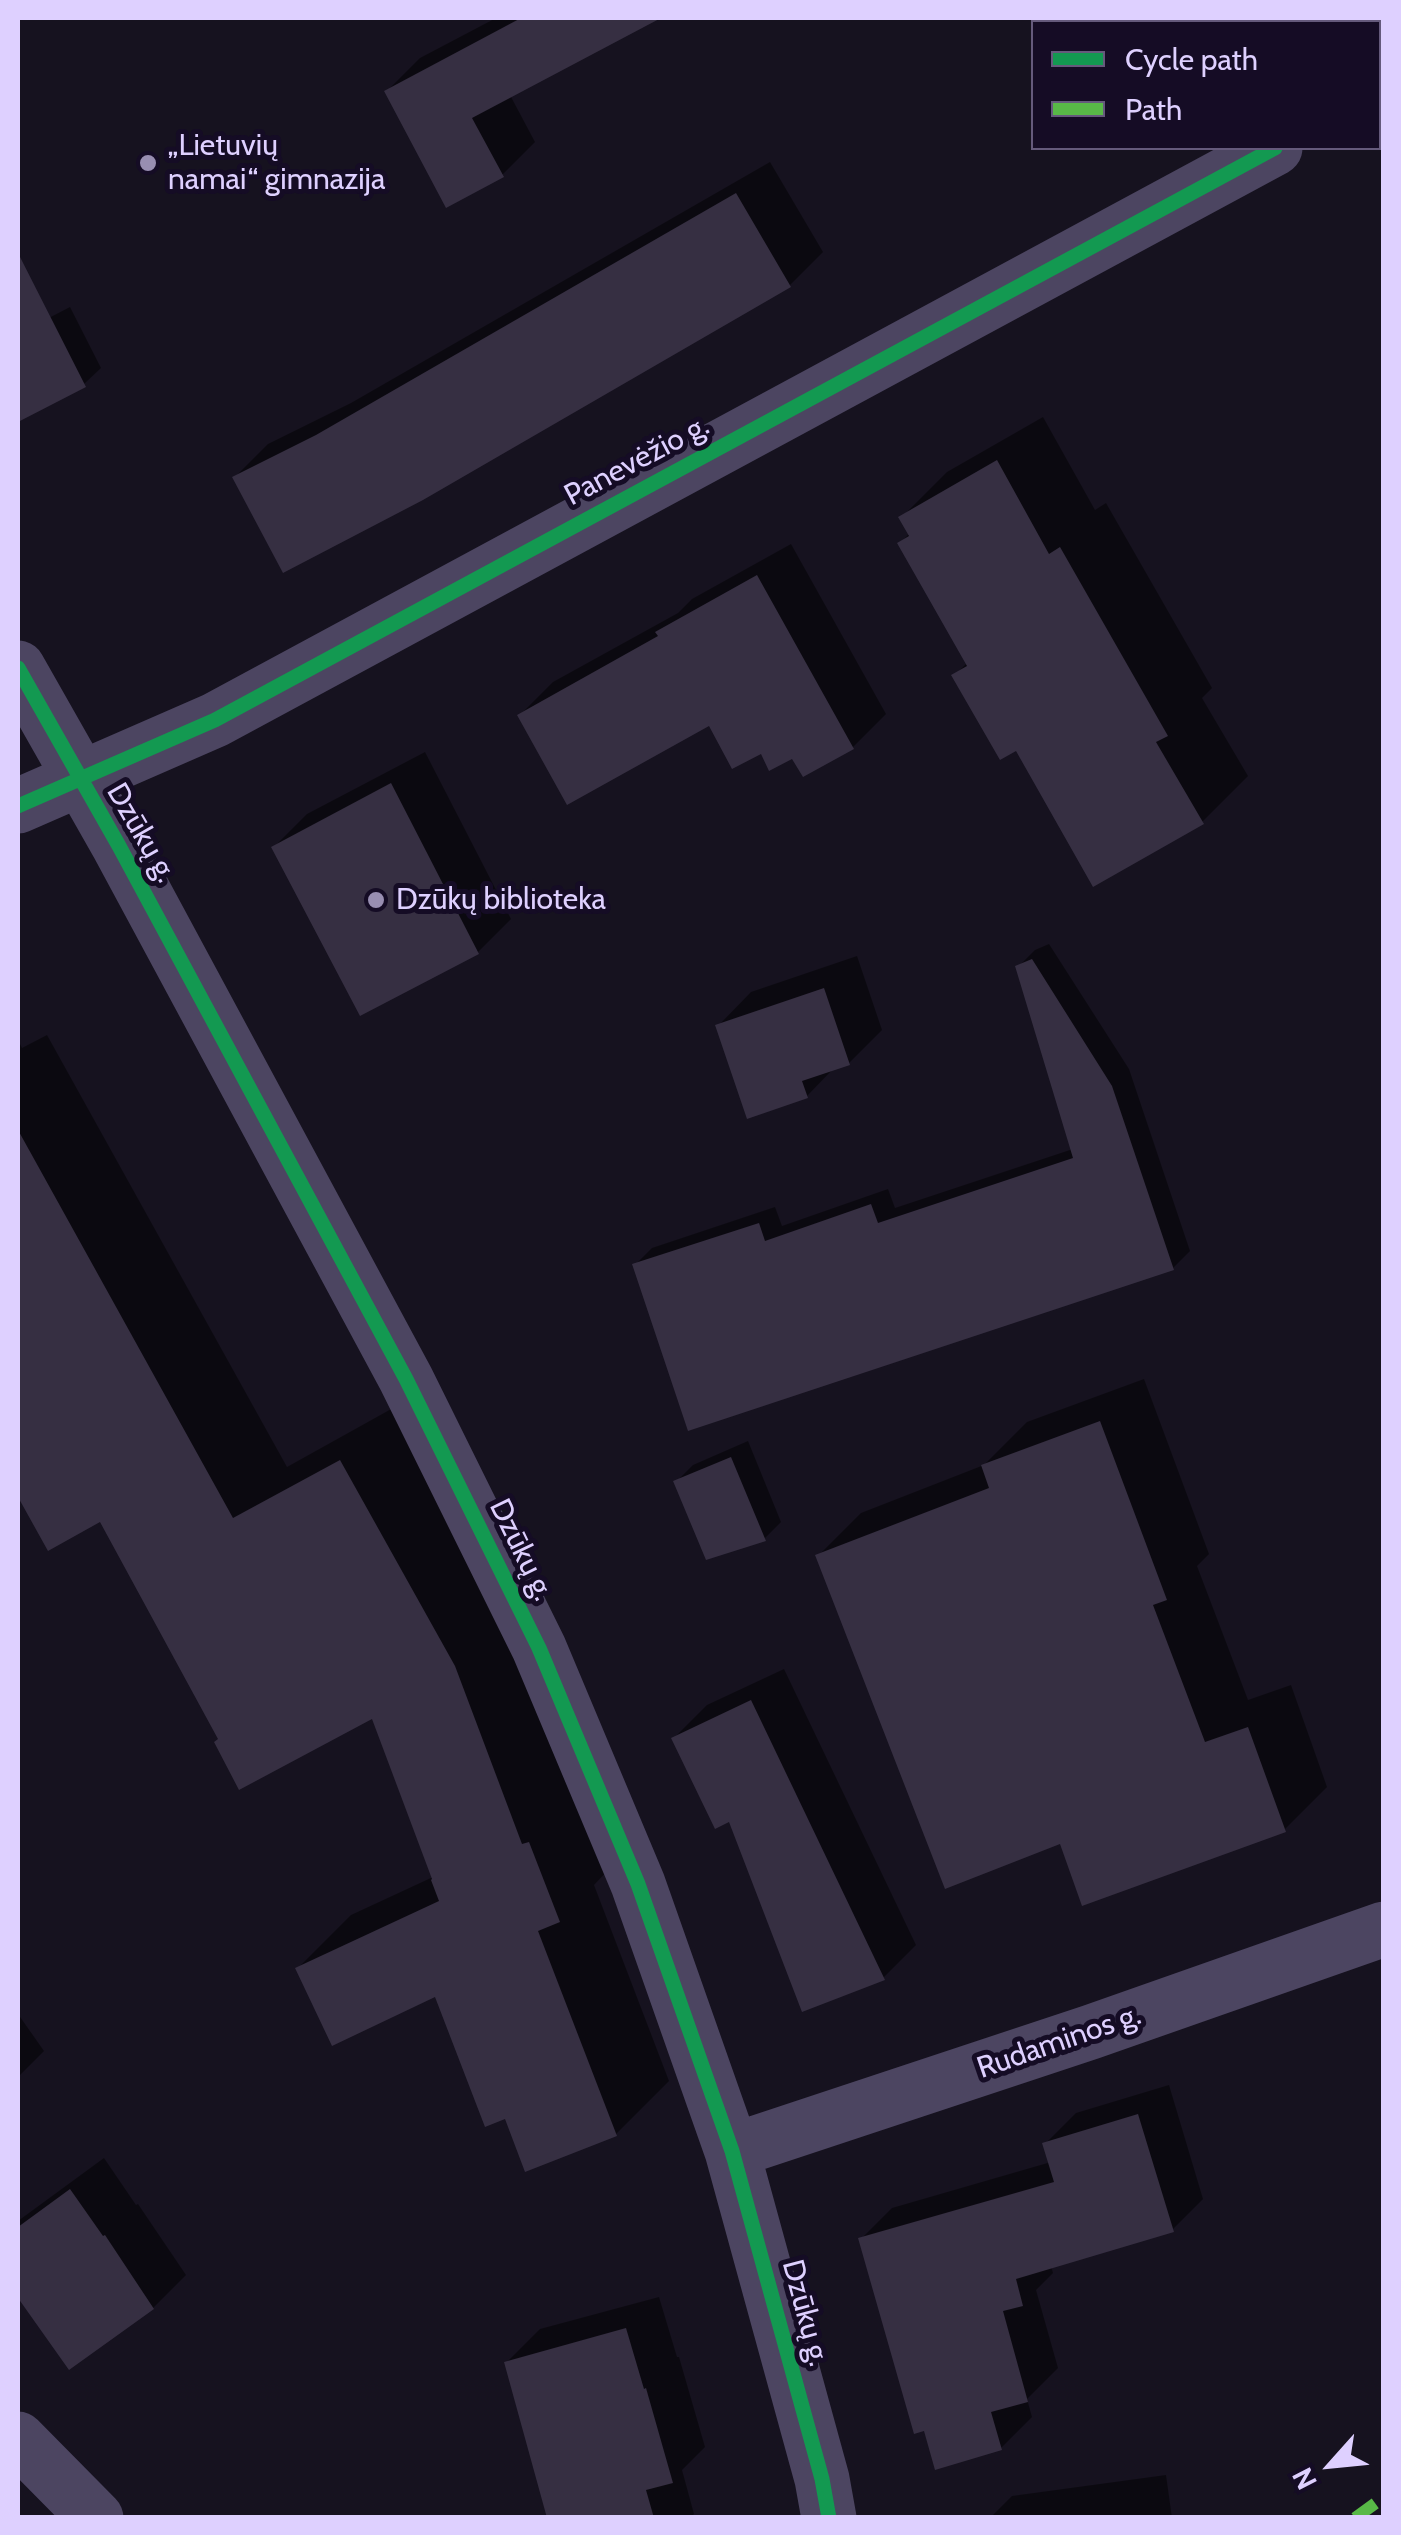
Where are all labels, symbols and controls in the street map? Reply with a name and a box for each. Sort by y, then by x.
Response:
legend [1031,20,1381,150]
text: Cycle path [1125,41,1258,78]
text: Path [1125,91,1182,128]
place label: „Lietuvių namai“ gimnazija [168,128,385,198]
marker: „Lietuvių namai“ gimnazija [137,152,159,174]
street label: Panevėžio g. [559,408,715,514]
street label: Dzūkų g. [98,777,184,889]
place label: Dzūkų biblioteka [396,882,606,918]
marker: Dzūkų biblioteka [365,889,387,911]
street label: Dzūkų g. [481,1493,561,1607]
street label: Rudaminos g. [972,1997,1146,2087]
street label: Dzūkų g. [774,2256,836,2370]
north arrow [1281,2415,1381,2515]
text: N [1285,2462,1324,2495]

